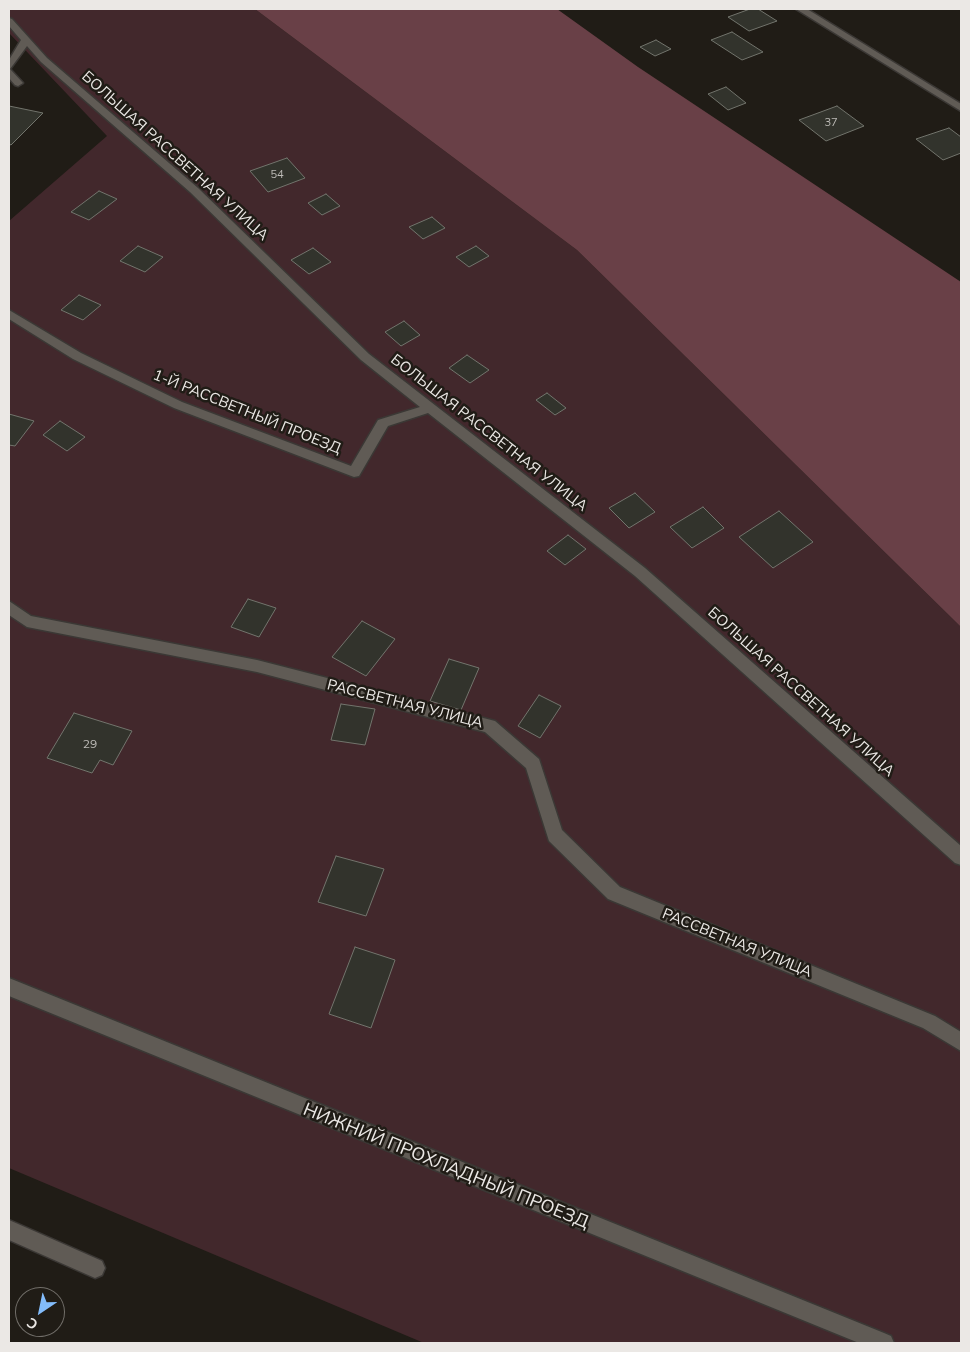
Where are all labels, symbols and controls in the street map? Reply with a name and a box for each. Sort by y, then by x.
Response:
street label: БОЛЬШАЯ РАССВЕТНАЯ УЛИЦА [78,67,272,245]
house number: 37 [824,116,838,130]
house number: 54 [270,168,284,182]
street label: БОЛЬШАЯ РАССВЕТНАЯ УЛИЦА [387,351,591,515]
street label: 1-Й РАССВЕТНЫЙ ПРОЕЗД [150,366,344,458]
street label: БОЛЬШАЯ РАССВЕТНАЯ УЛИЦА [704,603,898,781]
street label: РАССВЕТНАЯ УЛИЦА [325,676,485,732]
house number: 29 [83,737,97,751]
street label: РАССВЕТНАЯ УЛИЦА [659,905,815,981]
street label: НИЖНИЙ ПРОХЛАДНЫЙ ПРОЕЗД [300,1099,592,1233]
north arrow [15,1287,65,1337]
text: С [23,1313,41,1334]

